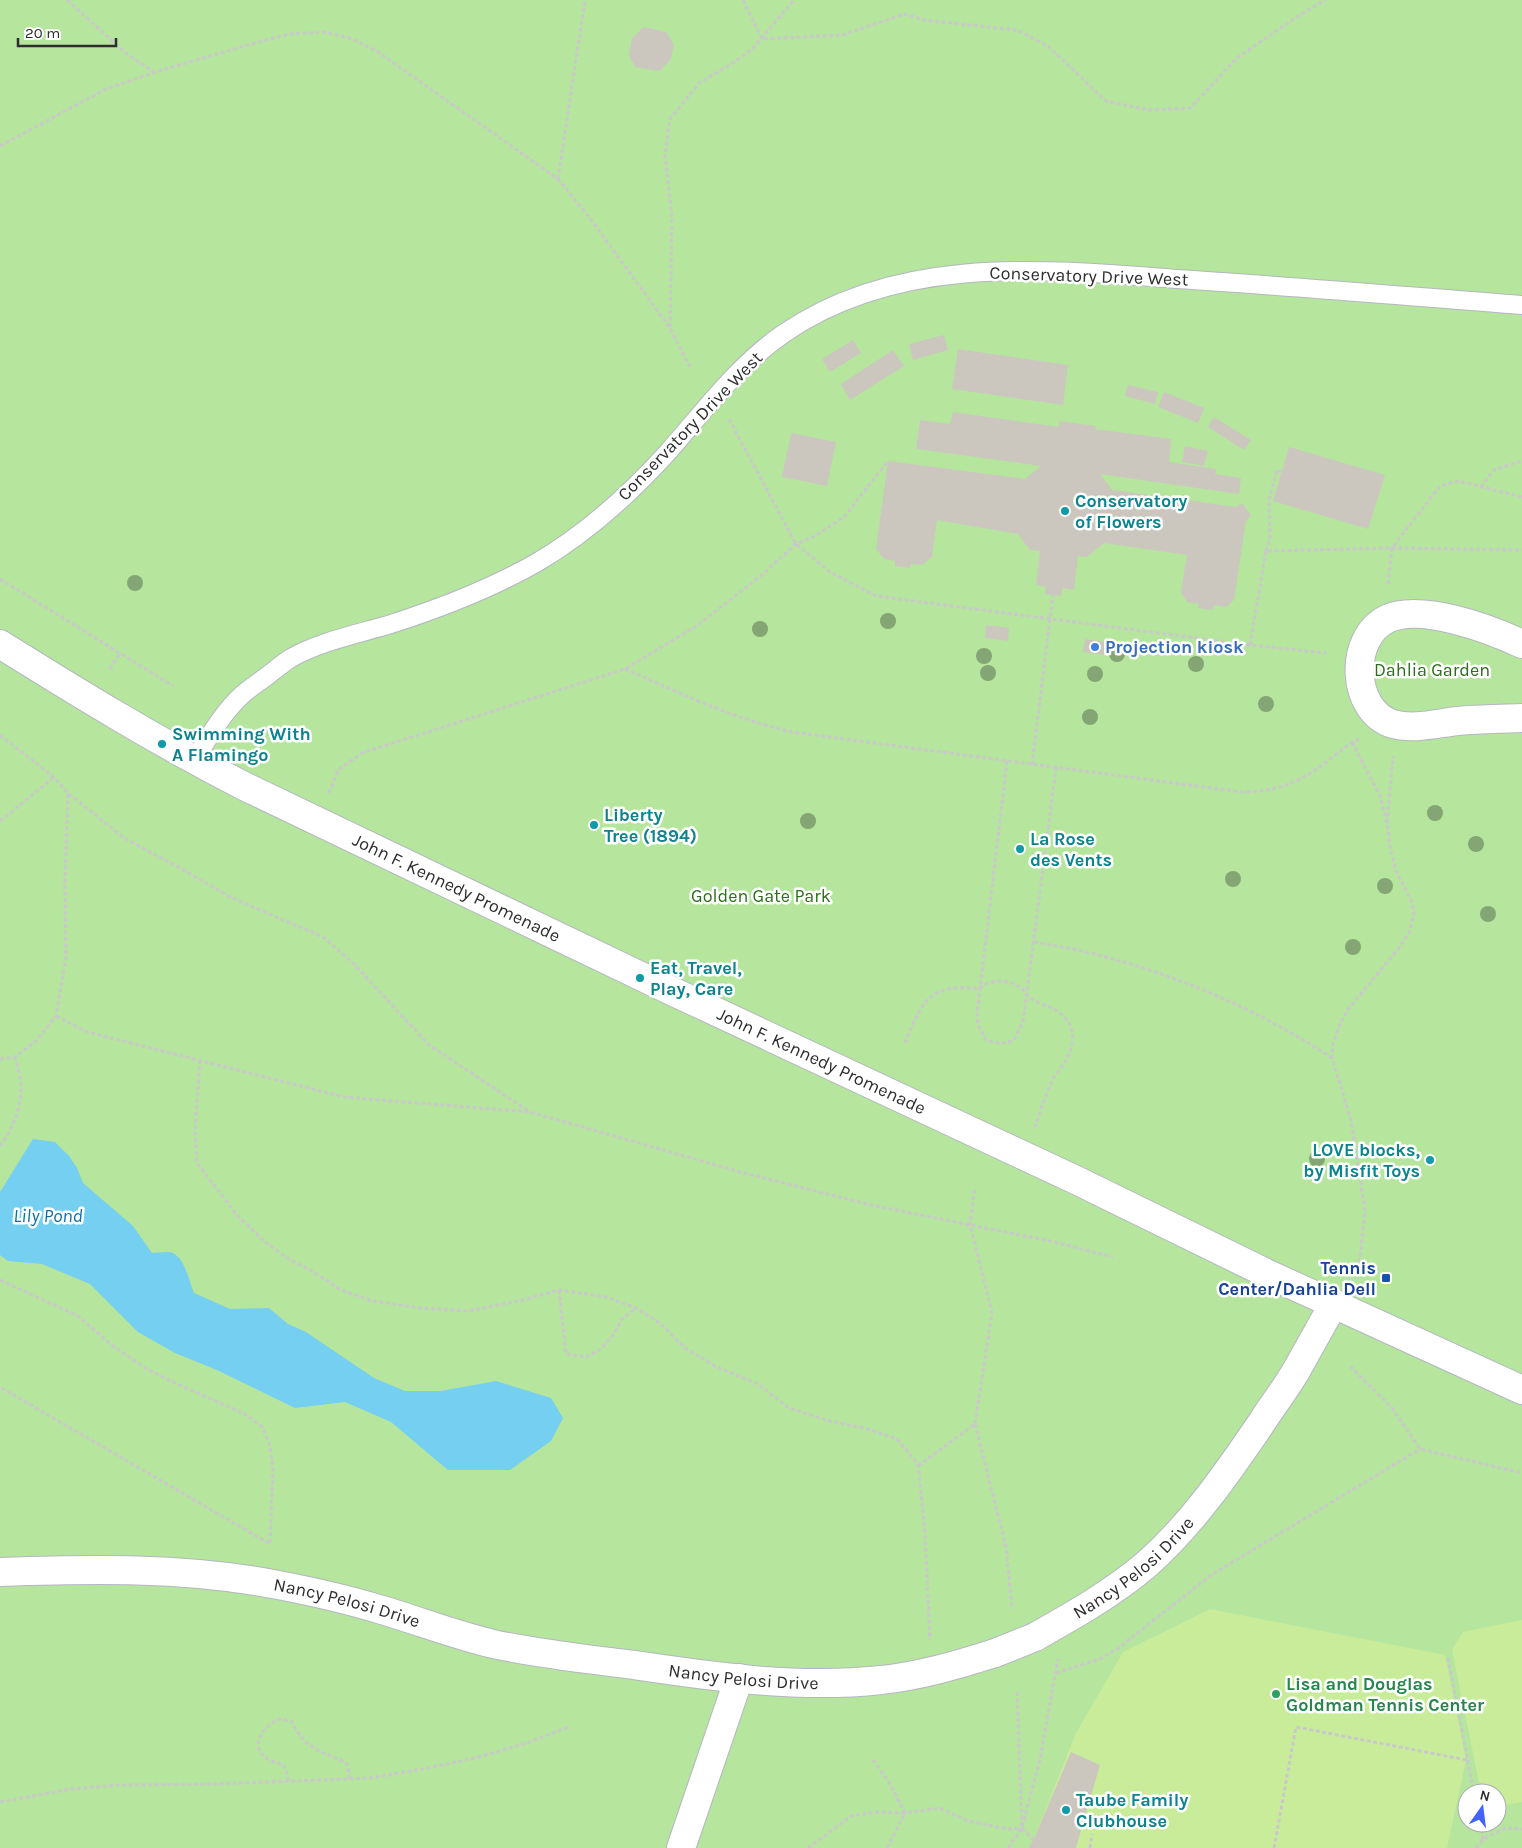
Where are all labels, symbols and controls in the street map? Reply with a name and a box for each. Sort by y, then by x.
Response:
scale bar [18,15,115,47]
text: 20 m [25,24,60,42]
street label: Conservatory Drive West [989,262,1189,290]
street label: Conservatory Drive West [613,347,767,505]
place label: Conservatory of Flowers [1075,490,1187,533]
marker: Conservatory of Flowers [1059,505,1071,517]
place label: Projection kiosk [1105,636,1244,658]
marker: Projection kiosk [1089,641,1101,653]
park label: Dahlia Garden [1374,659,1490,681]
place label: Swimming With A Flamingo [172,723,311,766]
marker: Swimming With A Flamingo [156,738,168,750]
place label: Liberty Tree (1894) [604,804,697,847]
marker: Liberty Tree (1894) [588,819,600,831]
place label: La Rose des Vents [1030,828,1112,871]
street label: John F. Kennedy Promenade [349,829,564,947]
marker: La Rose des Vents [1014,843,1026,855]
park label: Golden Gate Park [691,885,831,907]
place label: Eat, Travel, Play, Care [650,957,742,1000]
marker: Eat, Travel, Play, Care [634,972,646,984]
street label: John F. Kennedy Promenade [714,1003,929,1119]
place label: LOVE blocks, by Misfit Toys [1303,1139,1420,1182]
marker: LOVE blocks, by Misfit Toys [1424,1154,1436,1166]
water label: Lily Pond [13,1205,83,1227]
place label: Tennis Center/Dahlia Dell [1218,1257,1376,1300]
marker: Tennis Center/Dahlia Dell [1380,1272,1392,1284]
street label: Nancy Pelosi Drive [1069,1512,1199,1624]
street label: Nancy Pelosi Drive [272,1573,423,1632]
street label: Nancy Pelosi Drive [667,1659,819,1694]
place label: Lisa and Douglas Goldman Tennis Center [1286,1673,1484,1716]
marker: Lisa and Douglas Goldman Tennis Center [1270,1688,1282,1700]
north arrow [1457,1783,1507,1833]
text: N [1478,1786,1492,1805]
place label: Taube Family Clubhouse [1076,1789,1188,1832]
marker: Taube Family Clubhouse [1060,1804,1072,1816]

